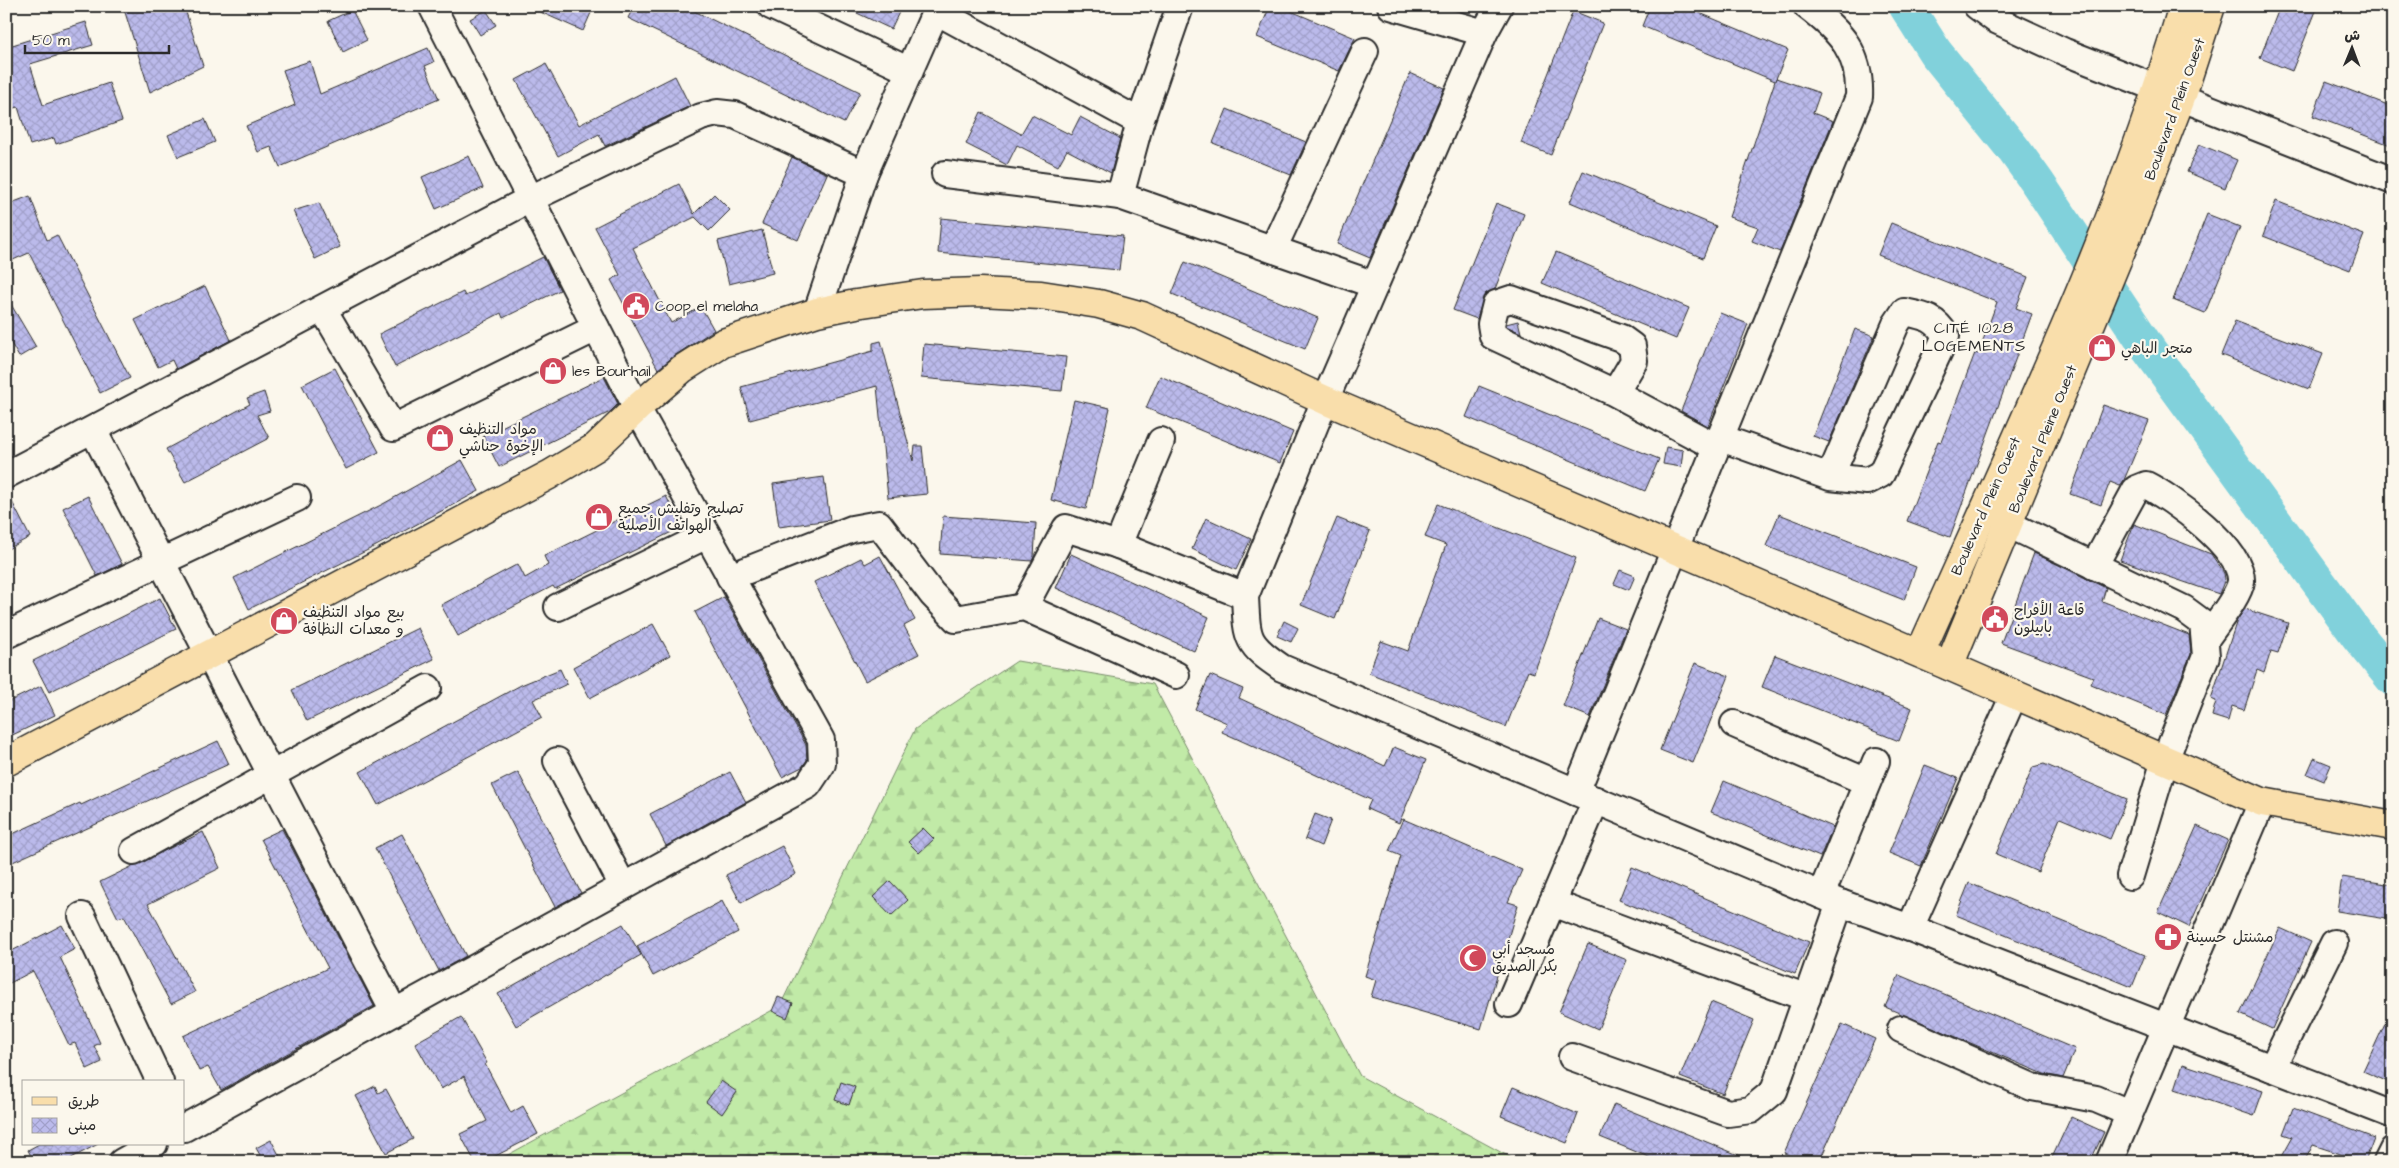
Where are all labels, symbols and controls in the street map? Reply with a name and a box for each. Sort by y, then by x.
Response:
scale bar [25,22,169,54]
north arrow [2326,22,2376,72]
text: ش [2344,26,2360,46]
text: 50 m [32,30,70,51]
street label: Boulevard Plein Ouest [2140,35,2210,183]
public building icon: Coop el melaha [621,291,651,321]
place label: Coop el melaha [655,296,759,317]
district label: CITÉ 1028 LOGEMENTS [1922,317,2026,357]
shop icon: متجر الباهي [2087,333,2117,363]
place label: متجر الباهي [2121,338,2193,361]
shop icon: les Bourhail [538,356,568,386]
place label: les Bourhail [572,361,651,382]
street label: Boulevard Pleine Ouest [2004,362,2082,516]
place label: مواد التنظيف الإخوة حناشي [459,419,543,459]
shop icon: مواد التنظيف الإخوة حناشي [425,423,455,453]
street label: Boulevard Plein Ouest [1946,433,2026,579]
place label: تصليح وتفليش جميع الهواتف الأصلية [618,498,744,536]
shop icon: تصليح وتفليش جميع الهواتف الأصلية [584,502,614,532]
place label: قاعة الأفراح بابيلون [2014,600,2084,638]
place label: بيع مواد التنظيف و معدات النظافة [303,602,405,640]
public building icon: قاعة الأفراح بابيلون [1980,604,2010,634]
shop icon: بيع مواد التنظيف و معدات النظافة [269,606,299,636]
pharmacy icon: مشنتل حسينة [2153,922,2183,952]
place label: مشنتل حسينة [2187,927,2274,948]
place label: مسجد أبي بكر الصديق [1492,939,1558,977]
mosque icon: مسجد أبي بكر الصديق [1458,943,1488,973]
legend [22,1080,185,1146]
text: طريق [68,1091,100,1112]
text: مبنى [68,1115,96,1136]

